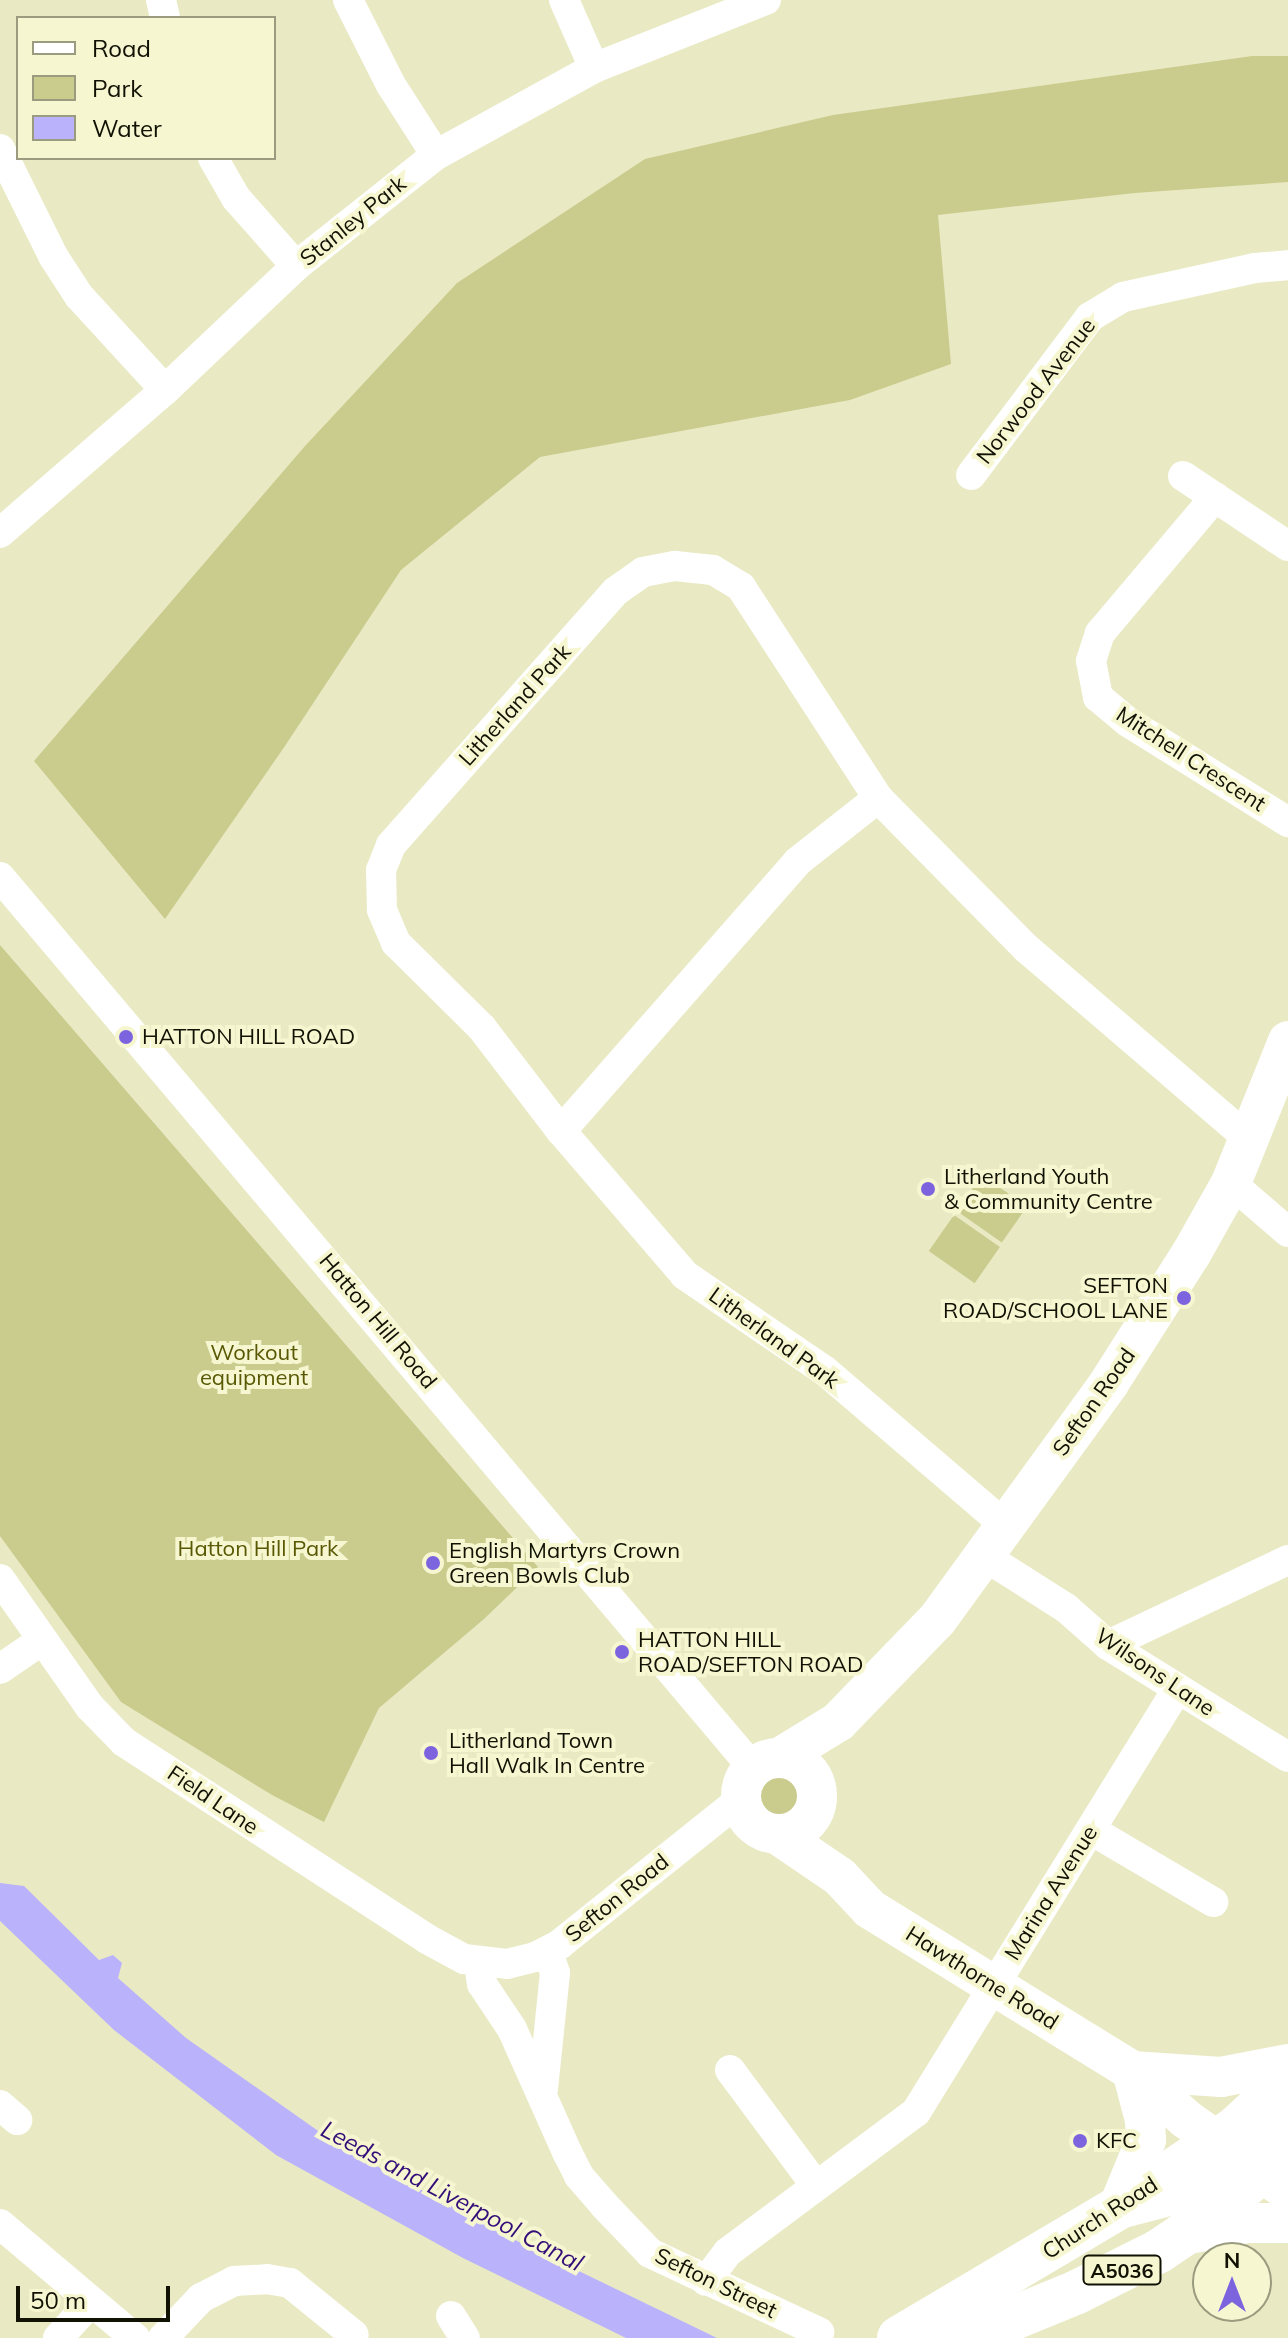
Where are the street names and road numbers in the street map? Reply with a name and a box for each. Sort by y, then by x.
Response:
street label: Stanley Park [295,170,411,272]
street label: Norwood Avenue [971,313,1101,469]
street label: Litherland Park [454,639,576,771]
street label: Mitchell Crescent [1111,701,1271,817]
street label: Hatton Hill Road [314,1248,442,1394]
street label: Litherland Park [704,1282,844,1394]
street label: Sefton Road [1047,1343,1141,1461]
street label: Wilsons Lane [1090,1622,1220,1722]
street label: Field Lane [163,1760,263,1840]
street label: Marina Avenue [999,1821,1103,1965]
street label: Sefton Road [560,1848,674,1948]
street label: Hawthorne Road [901,1920,1063,2036]
street label: Church Road [1037,2171,1163,2265]
street label: Sefton Street [651,2242,781,2324]
road number: A5036 [1082,2254,1162,2286]

